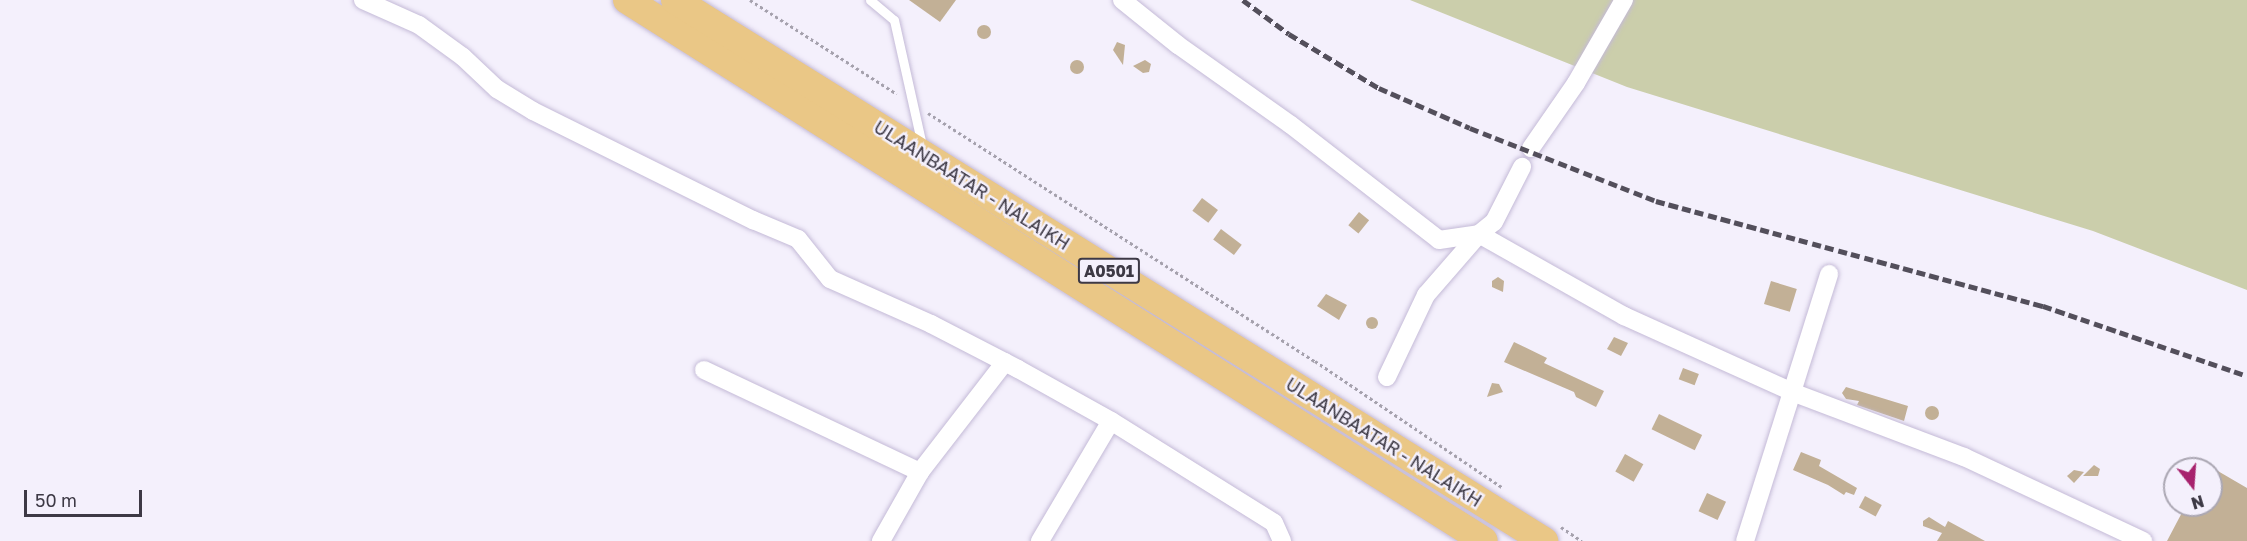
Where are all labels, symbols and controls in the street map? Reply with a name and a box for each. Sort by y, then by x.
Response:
street label: ULAANBAATAR - NALAIKH [870,116,1074,254]
road number: A0501 [1078,258,1140,284]
street label: ULAANBAATAR - NALAIKH [1282,373,1486,511]
north arrow [2163,457,2223,517]
scale bar [27,478,146,516]
text: 50 m [35,489,77,511]
text: N [2189,491,2206,514]

